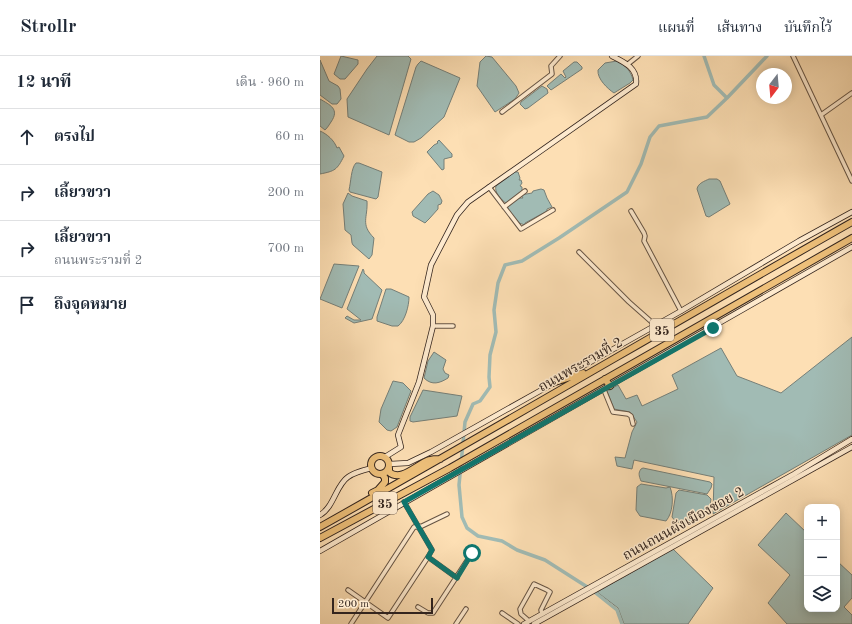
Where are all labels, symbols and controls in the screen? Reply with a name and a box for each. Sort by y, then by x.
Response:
text: Strollr [20,18,76,37]
text: แผนที่ [658,21,695,35]
text: เส้นทาง [717,21,762,35]
text: บันทึกไว้ [784,21,832,35]
north arrow [756,68,792,104]
text: 12 นาที [16,74,72,91]
text: เดิน · 960 m [235,76,304,89]
icon: ahead [16,126,38,148]
text: ตรงไป [54,130,95,145]
text: 60 m [275,130,304,143]
icon: right [16,182,38,204]
text: เลี้ยวขวา [54,186,111,201]
text: 200 m [267,186,304,199]
text: เลี้ยวขวา [54,231,111,246]
icon: right [16,238,38,260]
text: 700 m [267,242,304,255]
text: ถนนพระรามที่ 2 [54,254,142,267]
icon: arrive [16,294,38,316]
text: ถึงจุดหมาย [54,298,127,313]
road number: 35 [650,319,674,341]
route end [704,319,722,337]
street label: ถนนพระรามที่ 2 [534,332,625,395]
street label: ถนนถนนผังเมืองซอย 2 [620,484,747,563]
road number: 35 [373,492,397,514]
map controls [804,504,840,612]
button: + [804,504,840,540]
button: − [804,540,840,576]
route start [463,544,481,562]
button: layers [804,576,840,612]
scale bar [332,596,433,615]
text: 200 m [338,599,369,610]

